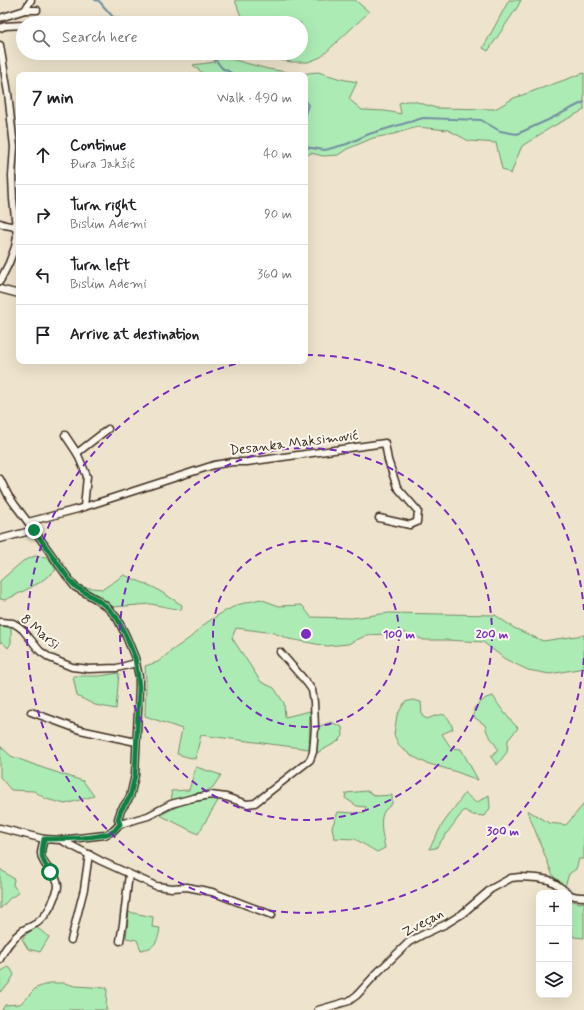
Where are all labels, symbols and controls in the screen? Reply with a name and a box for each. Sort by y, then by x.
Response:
search box [16,16,308,60]
icon: search [30,27,52,49]
text: Search here [62,28,138,48]
text: 7 min [32,87,74,109]
text: Walk · 490 m [217,90,292,107]
text: Continue [70,136,126,156]
icon: ahead [32,144,54,166]
text: 40 m [263,146,292,163]
text: Ðura Jakšić [70,156,135,173]
text: Turn right [70,196,137,216]
icon: right [32,204,54,226]
text: 90 m [264,206,292,223]
text: Bislim Ademi [70,216,146,233]
text: Turn left [70,256,130,276]
icon: left [32,264,54,286]
text: 360 m [257,266,292,283]
text: Bislim Ademi [70,276,146,293]
icon: arrive [32,324,54,346]
text: Arrive at destination [70,325,199,345]
street label: Desanka Maksimović [229,426,360,460]
route end [25,521,43,539]
street label: 8 Marsi [17,610,63,654]
centre of rings [299,627,313,641]
text: 100 m [383,627,416,643]
text: 200 m [476,627,509,643]
text: 300 m [487,824,520,840]
route start [41,863,59,881]
map controls [536,890,572,998]
button: + [536,890,572,926]
street label: Zveçan [399,904,447,942]
button: − [536,926,572,962]
button: layers [536,962,572,998]

